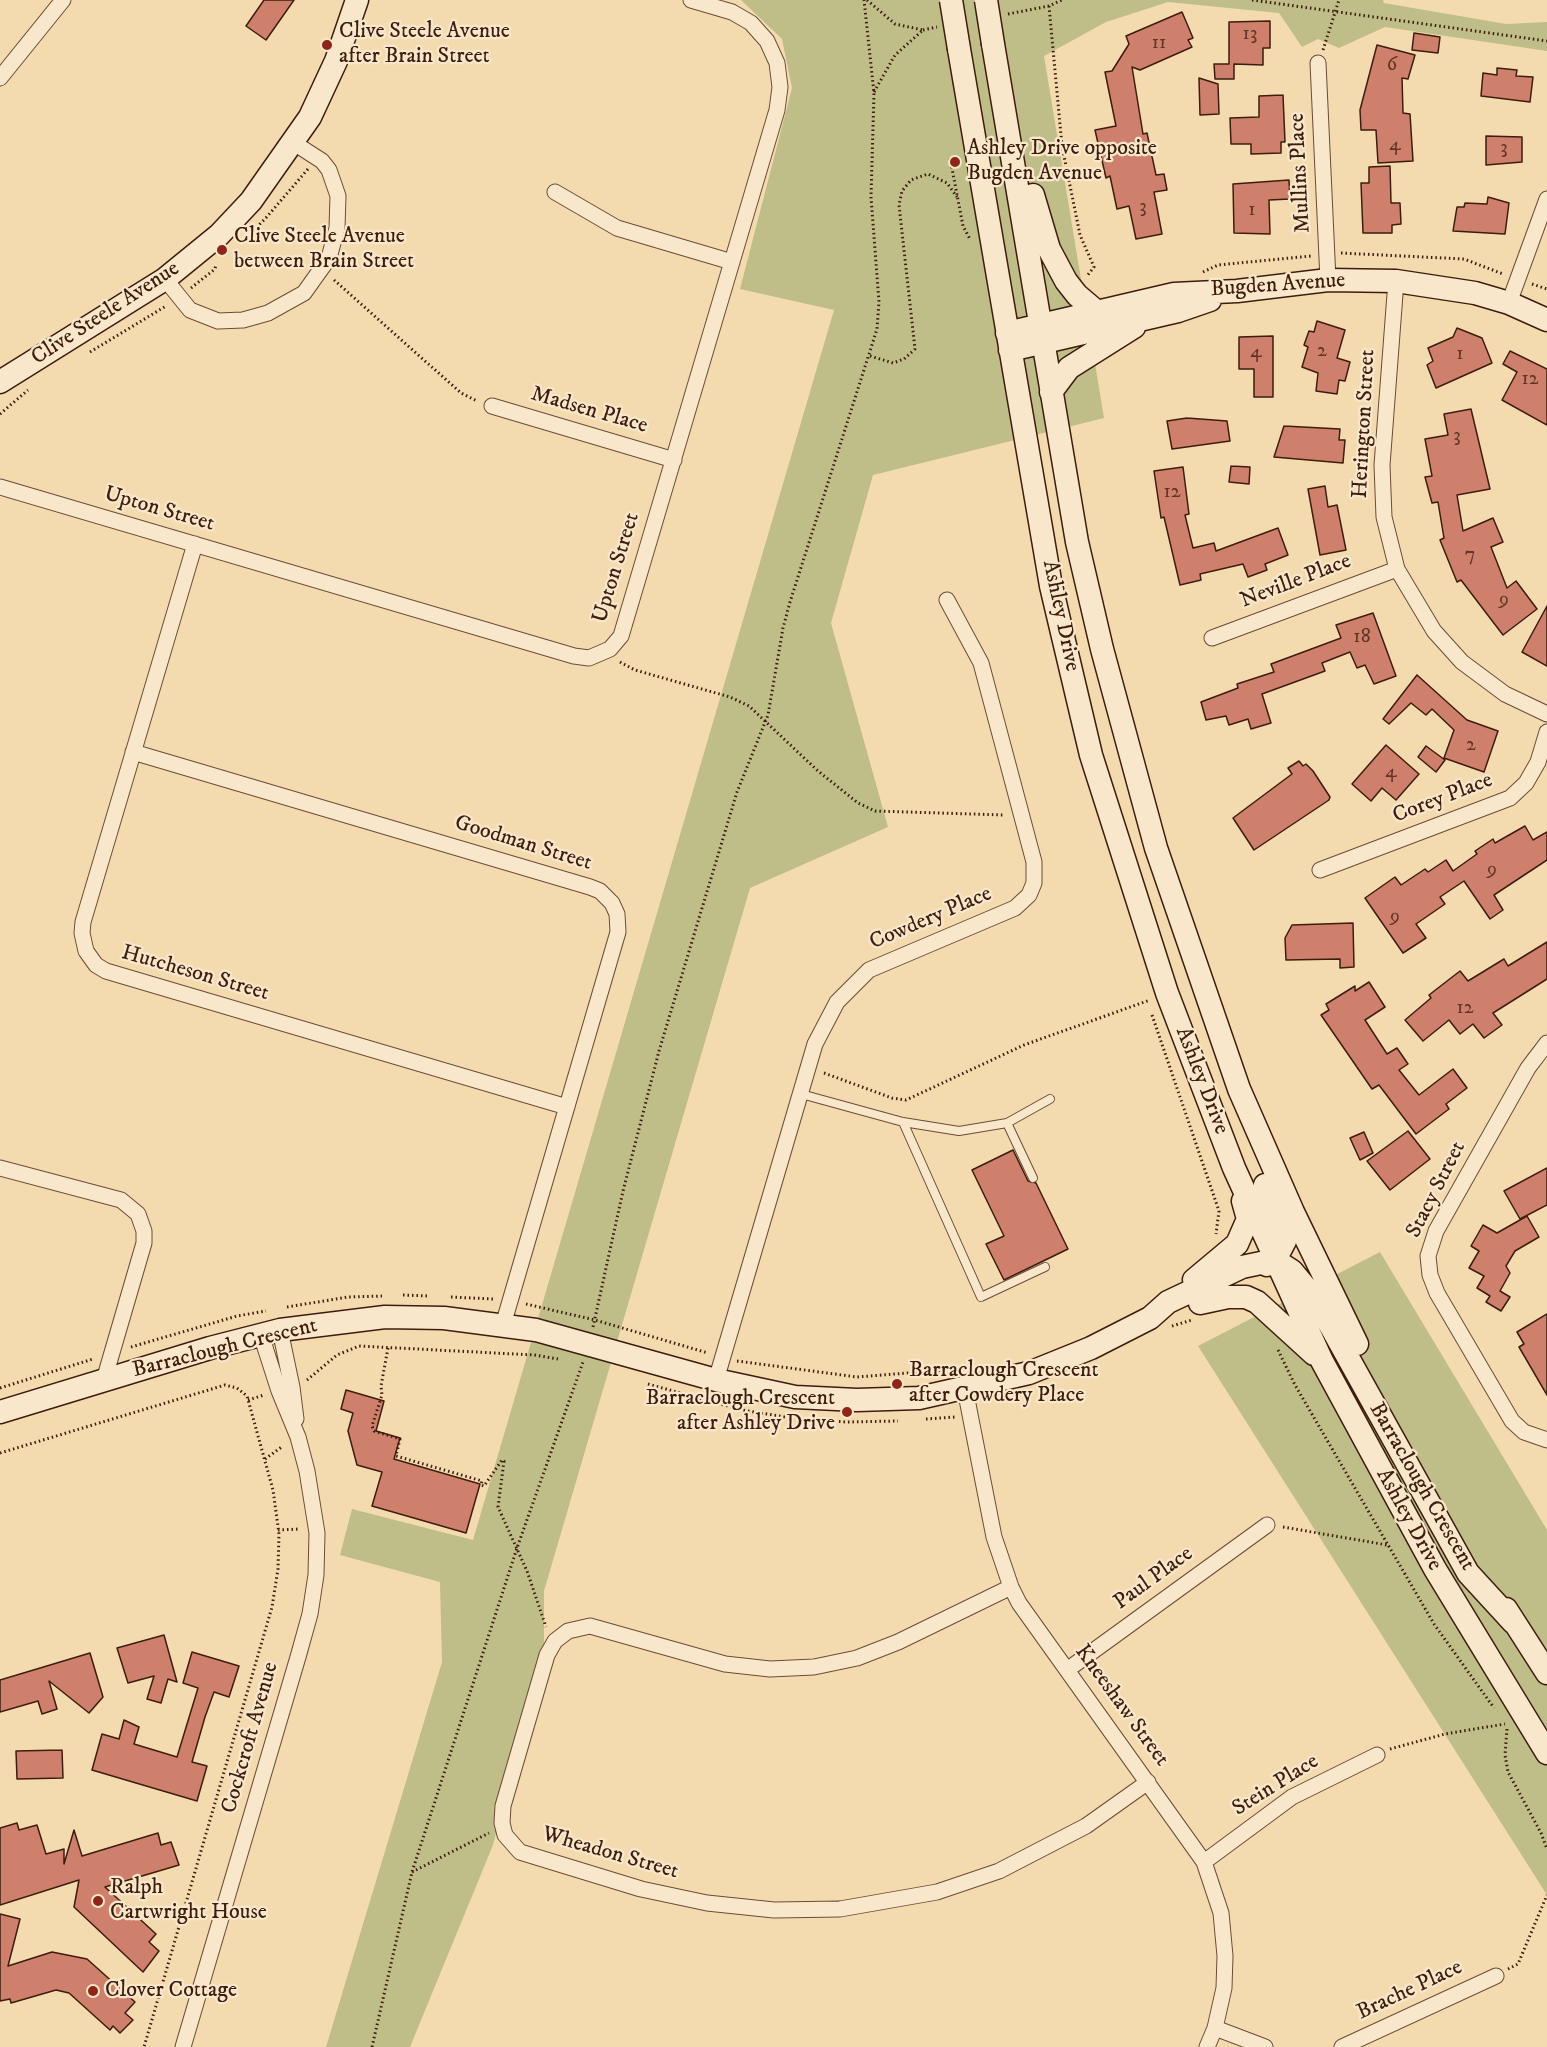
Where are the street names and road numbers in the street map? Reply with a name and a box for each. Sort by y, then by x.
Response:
street label: Mullins Place [1285,112,1317,234]
street label: Clive Steele Avenue [27,256,185,372]
street label: Bugden Avenue [1210,268,1346,304]
street label: Herington Street [1348,349,1382,499]
street label: Madsen Place [528,382,650,440]
street label: Upton Street [101,482,217,538]
street label: Upton Street [588,510,646,626]
street label: Neville Place [1237,549,1355,615]
street label: Ashley Drive [1035,558,1085,674]
street label: Corey Place [1389,768,1497,830]
street label: Goodman Street [451,811,595,877]
street label: Cowdery Place [866,881,996,957]
street label: Hutcheson Street [118,940,272,1008]
street label: Ashley Drive [1168,1024,1234,1138]
street label: Stacy Street [1401,1137,1473,1243]
street label: Barraclough Crescent [130,1313,320,1385]
street label: Barraclough Crescent [1362,1398,1480,1576]
street label: Ashley Drive [1369,1464,1447,1576]
street label: Paul Place [1109,1541,1199,1617]
street label: Kneeshaw Street [1068,1640,1174,1772]
street label: Cockcroft Avenue [217,1659,285,1817]
street label: Stein Place [1228,1749,1324,1823]
street label: Wheadon Street [539,1822,681,1886]
street label: Brache Place [1353,1955,1467,2027]

